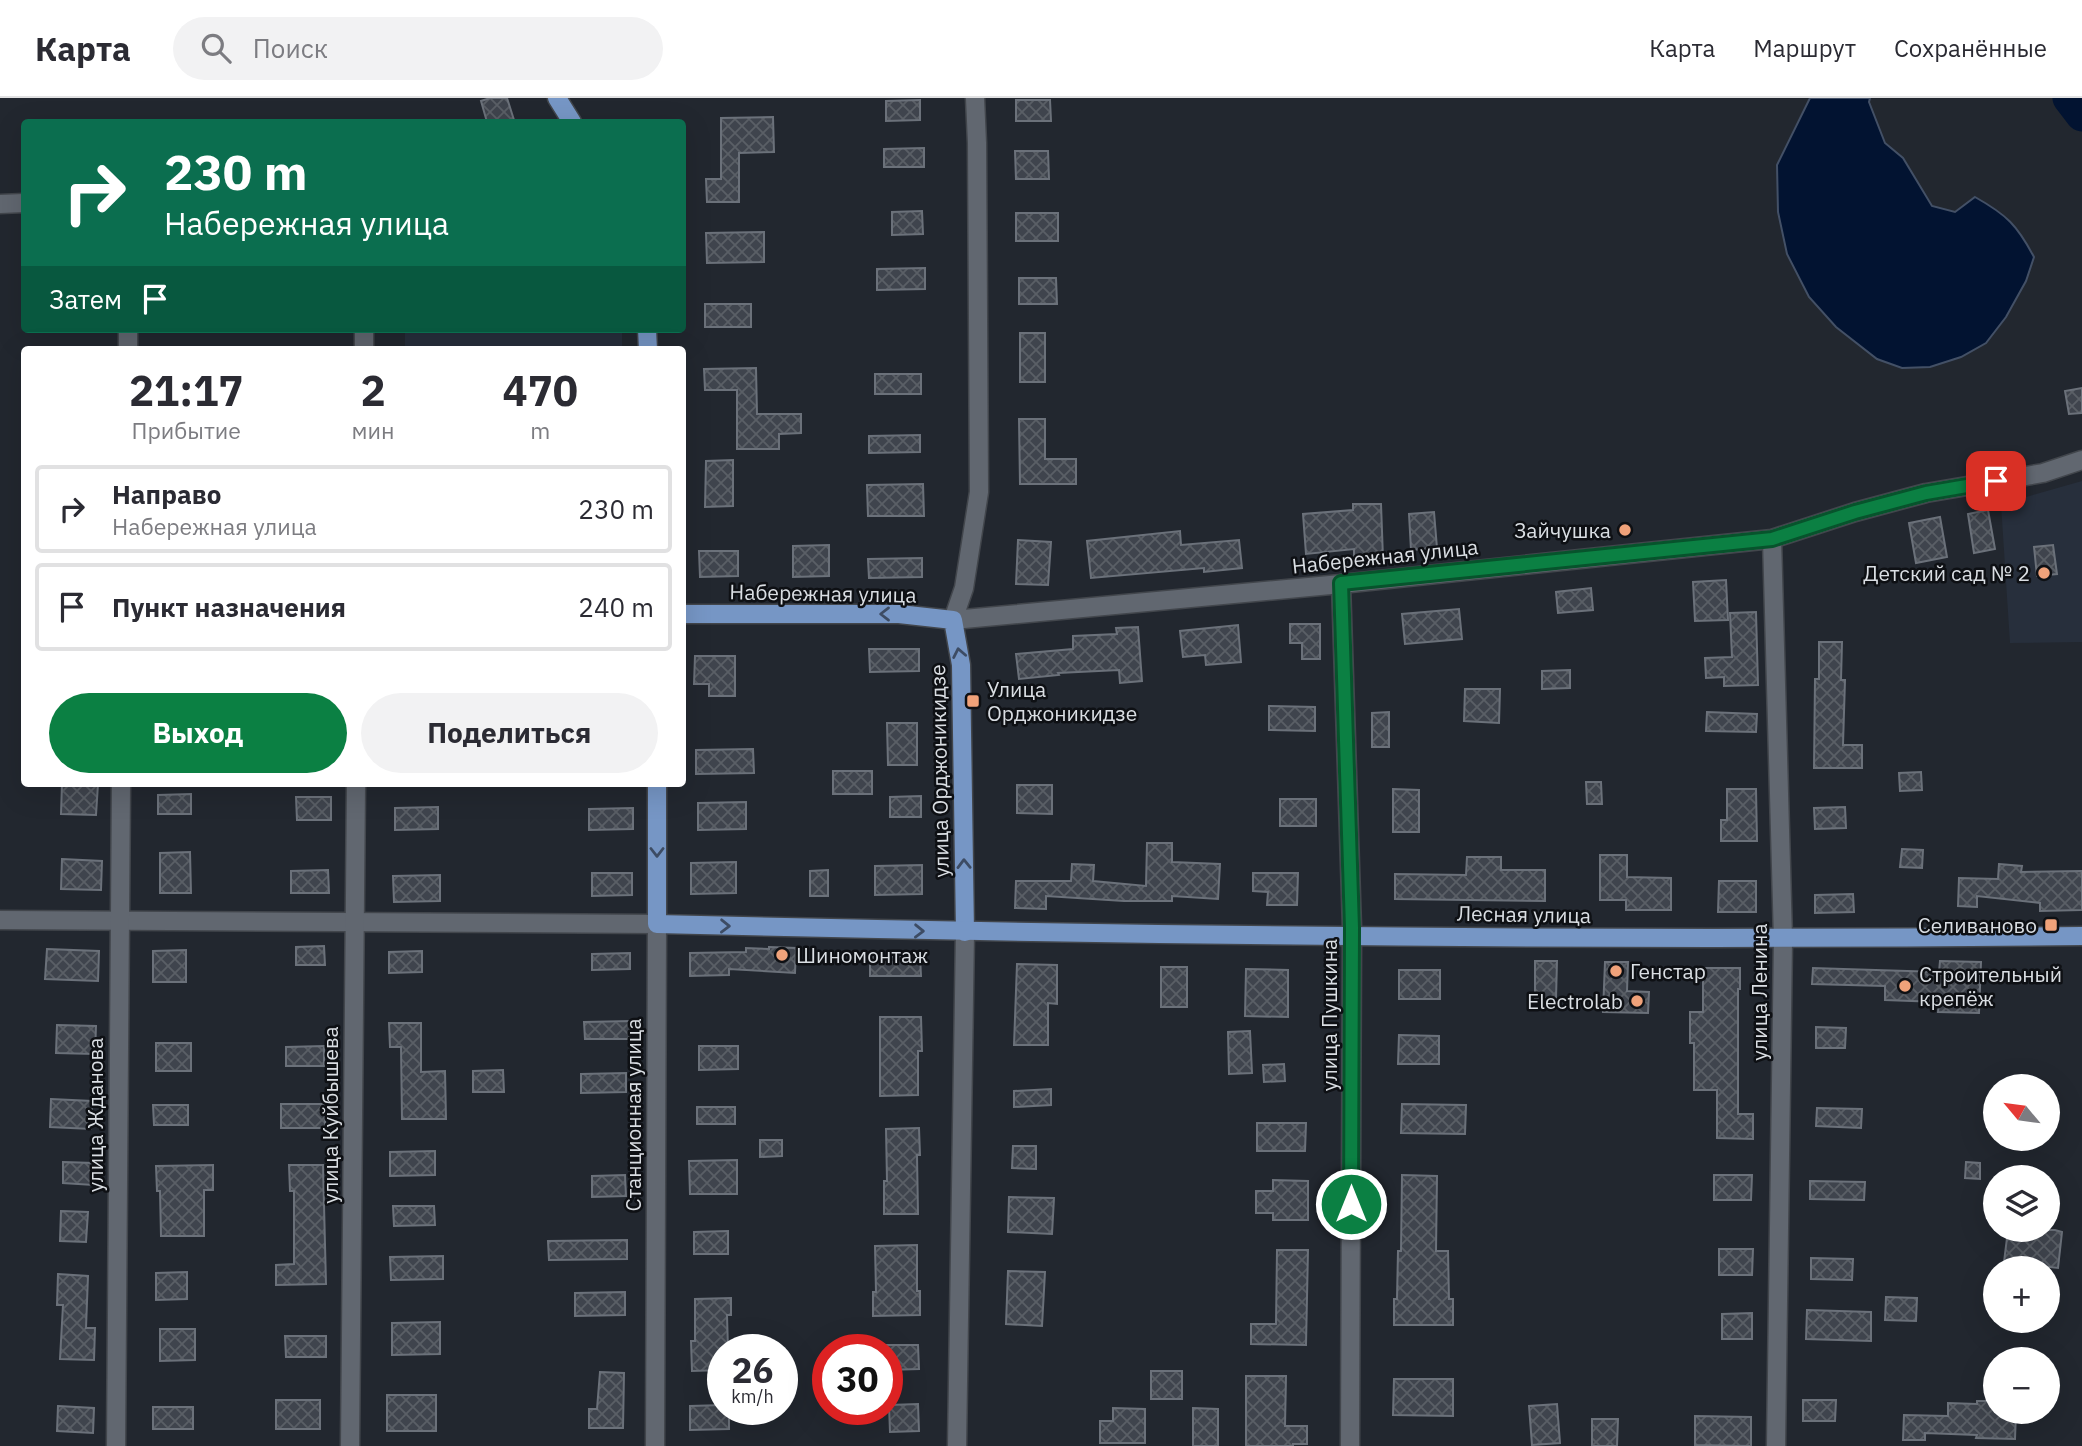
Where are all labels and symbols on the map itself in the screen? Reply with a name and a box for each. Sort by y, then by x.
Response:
pin [1966,451,2026,511]
place label: Зайчушка [1514,516,1611,544]
marker: Зайчушка [1617,522,1633,538]
street label: Набережная улица [1291,532,1479,580]
place label: Детский сад № 2 [1863,559,2030,587]
marker: Детский сад № 2 [2036,565,2052,581]
street label: Набережная улица [729,577,917,609]
one-way arrow [879,606,889,622]
one-way arrow [952,647,967,659]
street label: улица Орджоникидзе [923,664,955,878]
place label: Улица Орджоникидзе [987,675,1137,727]
marker: Улица Орджоникидзе [965,693,981,709]
one-way arrow [649,847,665,858]
one-way arrow [956,858,972,868]
street label: Лесная улица [1457,899,1591,929]
place label: Селиваново [1918,911,2037,939]
marker: Селиваново [2043,917,2059,933]
one-way arrow [720,918,731,934]
one-way arrow [914,923,925,938]
street label: улица Ленина [1745,923,1773,1061]
street label: улица Пушкина [1315,939,1343,1091]
place label: Шиномонтаж [796,941,928,969]
marker: Шиномонтаж [774,947,790,963]
place label: Генстар [1630,957,1706,985]
place label: Строительный крепёж [1919,960,2062,1012]
marker: Генстар [1608,963,1624,979]
marker: Строительный крепёж [1897,978,1913,994]
place label: Electrolab [1527,987,1623,1015]
marker: Electrolab [1629,993,1645,1009]
street label: Станционная улица [619,1018,647,1212]
street label: улица Куйбышева [316,1026,344,1204]
street label: улица Жданова [81,1038,109,1192]
north arrow [1983,1074,2060,1152]
position arrow [1314,1167,1388,1241]
speed limit sign: 30 [812,1334,903,1425]

